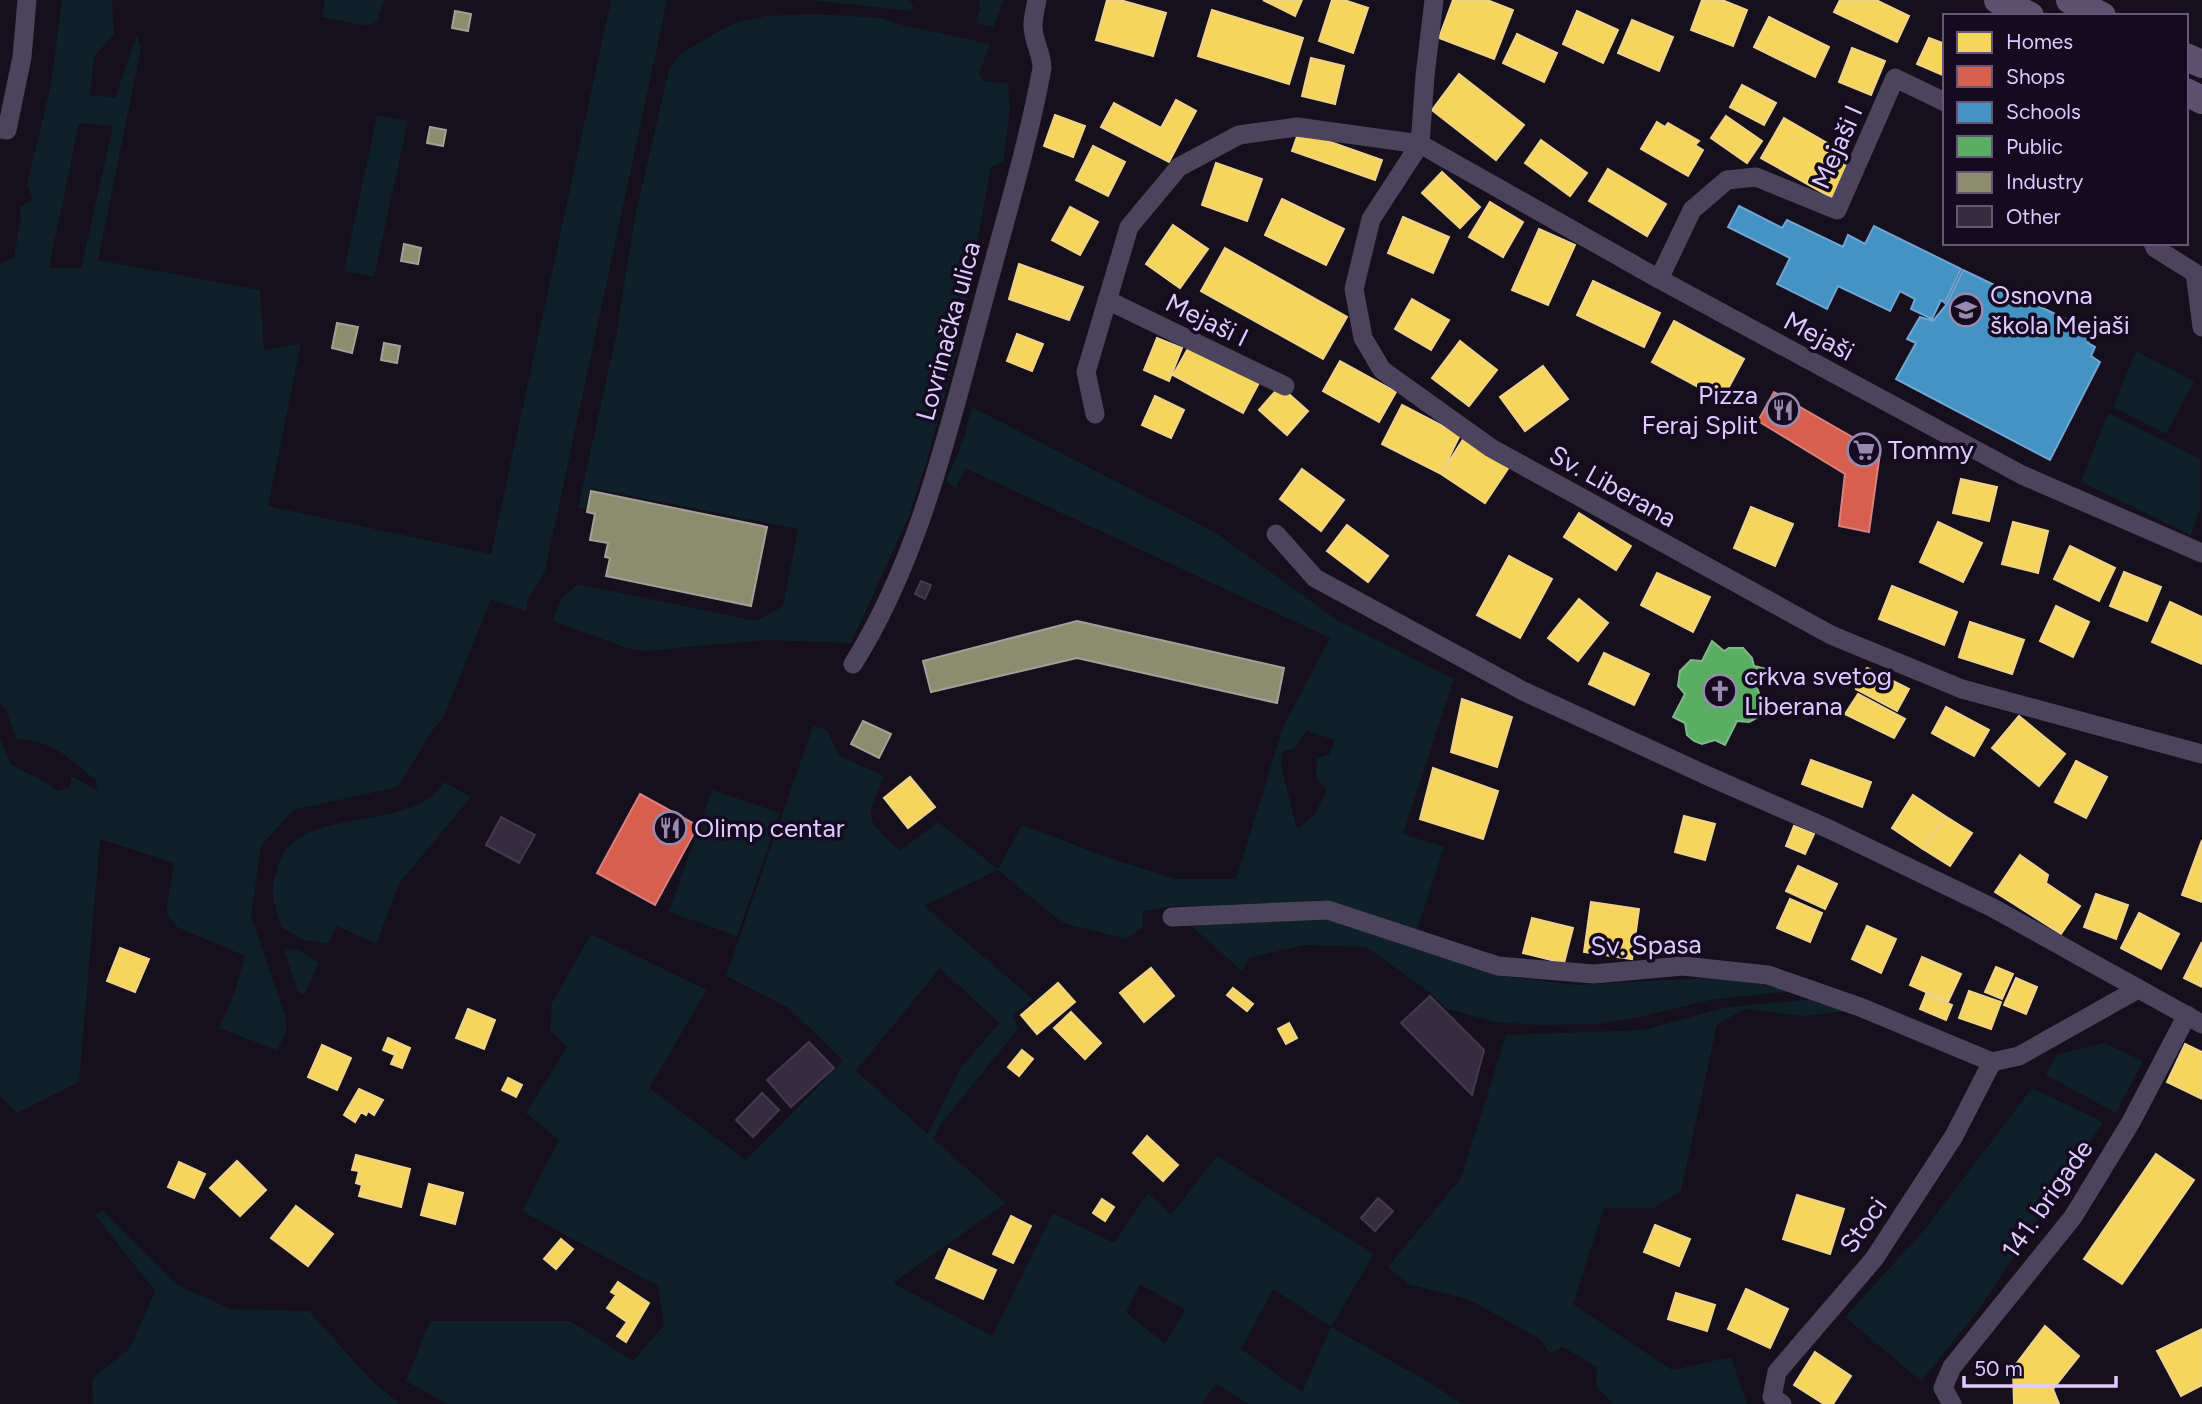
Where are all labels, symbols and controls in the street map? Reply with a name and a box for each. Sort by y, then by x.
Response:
legend [1943,14,2188,245]
text: Homes [2006,29,2073,54]
text: Shops [2006,64,2065,89]
text: Schools [2006,99,2081,124]
street label: Mejaši I [1804,100,1870,194]
text: Public [2006,134,2063,159]
text: Industry [2006,169,2083,194]
text: Other [2006,204,2061,229]
street label: Lovrinačka ulica [909,238,987,424]
place label: Osnovna škola Mejaši [1990,279,2130,341]
street label: Mejaši I [1160,286,1254,354]
school or university icon: Osnovna škola Mejaši [1947,291,1985,329]
street label: Mejaši [1779,304,1859,368]
place label: Pizza Feraj Split [1641,379,1758,441]
restaurant icon: Pizza Feraj Split [1764,391,1802,429]
supermarket icon: Tommy [1845,431,1883,469]
place label: Tommy [1888,434,1974,466]
street label: Sv. Liberana [1544,438,1682,534]
place label: crkva svetog Liberana [1744,660,1892,722]
church icon: crkva svetog Liberana [1701,672,1739,710]
restaurant icon: Olimp centar [651,809,689,847]
place label: Olimp centar [694,812,845,844]
street label: Sv. Spasa [1590,928,1702,962]
street label: 141. brigade [1994,1134,2100,1264]
street label: Stoci [1832,1191,1894,1259]
scale bar [1964,1344,2116,1388]
text: 50 m [1974,1356,2023,1381]

